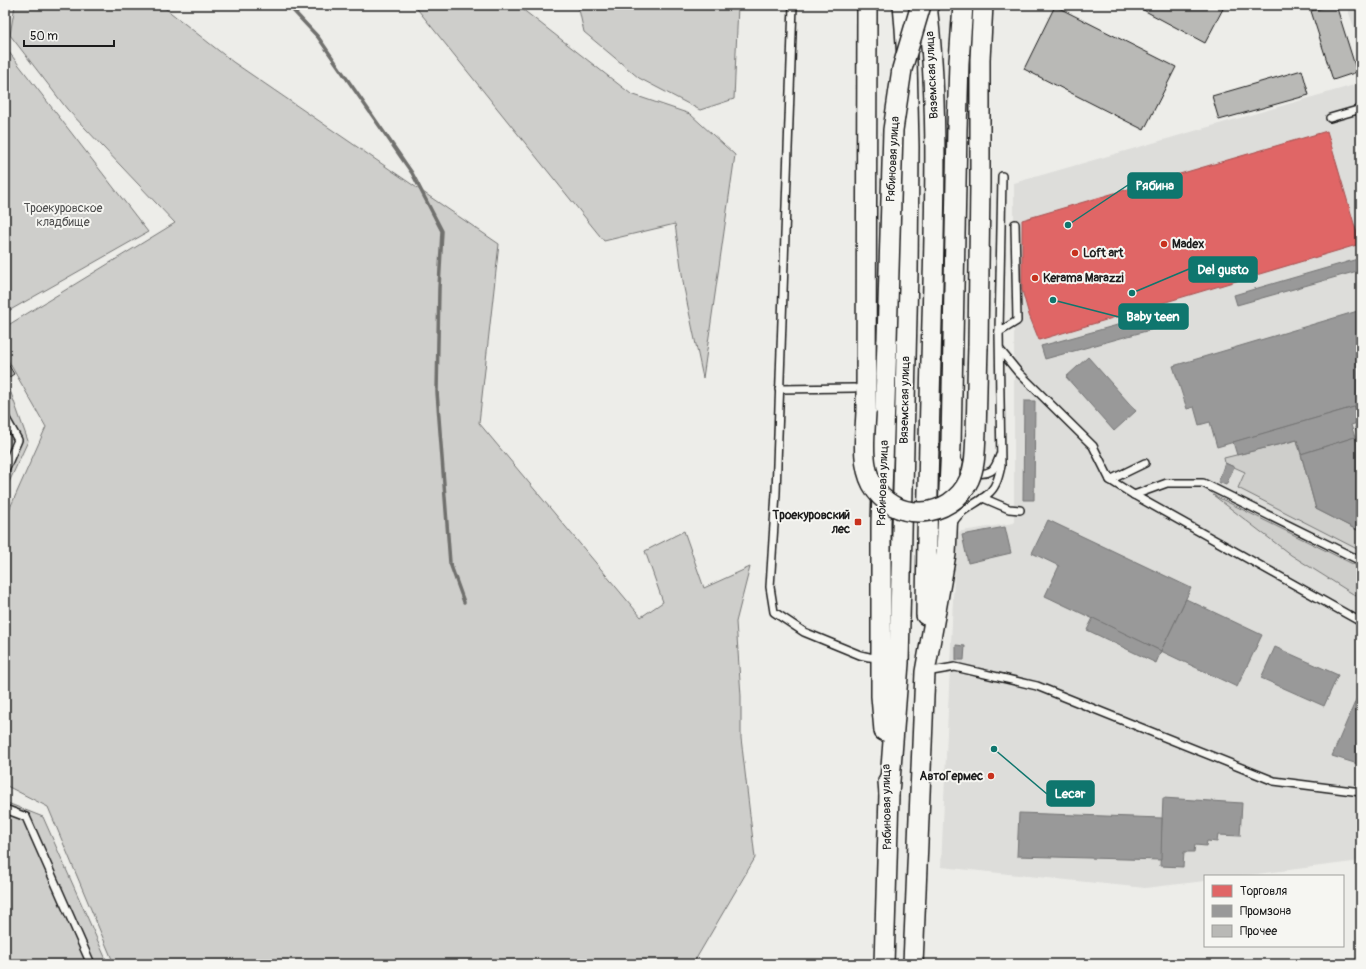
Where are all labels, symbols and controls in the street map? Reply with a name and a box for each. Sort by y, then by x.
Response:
scale bar [24,22,114,48]
text: 50 m [30,29,58,44]
street label: Вяземская улица [922,30,942,119]
street label: Рябиновая улица [883,115,903,202]
callout: Рябина [1128,173,1182,198]
text: Рябина [1136,178,1174,194]
park label: Троекуровское кладбище [24,201,102,230]
place label: Madex [1172,237,1204,252]
marker: Madex [1159,239,1169,249]
place label: Loft art [1083,246,1124,261]
marker: Loft art [1070,248,1080,258]
callout: Del gusto [1189,257,1257,282]
text: Del gusto [1197,262,1249,278]
place label: Kerama Marazzi [1043,271,1124,286]
marker: Kerama Marazzi [1030,273,1040,283]
callout: Baby teen [1119,304,1188,329]
text: Baby teen [1126,309,1180,325]
street label: Вяземская улица [897,355,913,444]
street label: Рябиновая улица [874,439,892,526]
place label: Троекуровский лес [772,508,850,537]
marker: Троекуровский лес [853,517,863,527]
street label: Рябиновая улица [879,764,895,850]
place label: АвтоГермес [920,769,983,784]
marker: АвтоГермес [986,771,996,781]
callout: Lecar [1047,781,1094,806]
text: Lecar [1054,786,1086,802]
legend [1204,875,1344,947]
text: Торговля [1240,884,1288,899]
text: Промзона [1240,904,1291,919]
text: Прочее [1240,924,1277,939]

